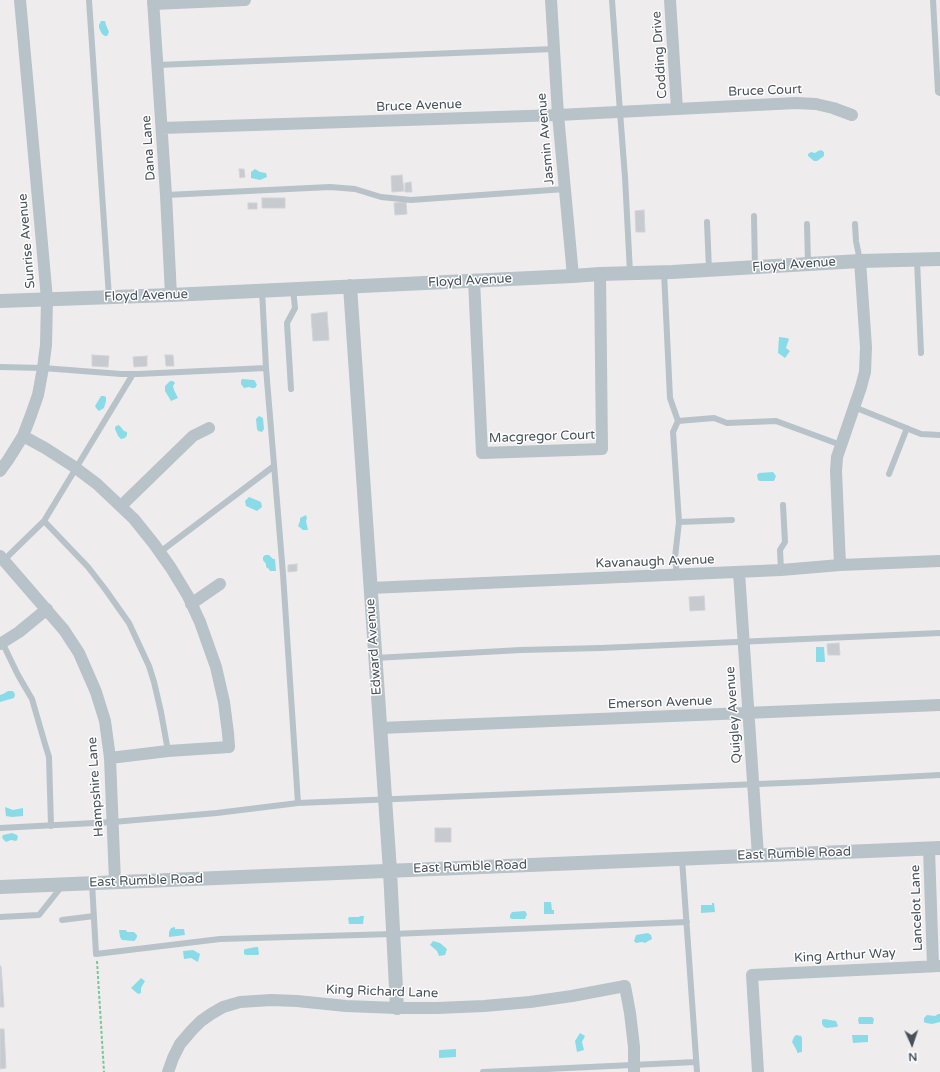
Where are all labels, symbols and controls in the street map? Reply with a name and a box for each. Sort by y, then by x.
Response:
street label: Codding Drive [649,11,671,99]
street label: Bruce Court [728,82,802,100]
street label: Jasmin Avenue [534,92,558,186]
street label: Bruce Avenue [376,97,462,115]
street label: Dana Lane [139,115,159,181]
street label: Sunrise Avenue [15,193,39,289]
street label: Floyd Avenue [752,254,836,276]
street label: Floyd Avenue [428,271,512,291]
street label: Floyd Avenue [104,287,188,305]
street label: Macgregor Court [489,427,595,447]
street label: Kavanaugh Avenue [595,552,715,572]
street label: Edward Avenue [363,598,385,696]
street label: Quigley Avenue [723,666,745,764]
street label: Emerson Avenue [608,693,712,713]
street label: Hampshire Lane [85,736,107,838]
street label: East Rumble Road [737,844,851,864]
street label: East Rumble Road [413,857,527,877]
street label: Lancelot Lane [908,865,926,951]
street label: East Rumble Road [89,871,203,891]
street label: King Arthur Way [794,946,896,966]
street label: King Richard Lane [325,982,439,1002]
north arrow [892,1024,932,1064]
text: N [908,1050,917,1063]

